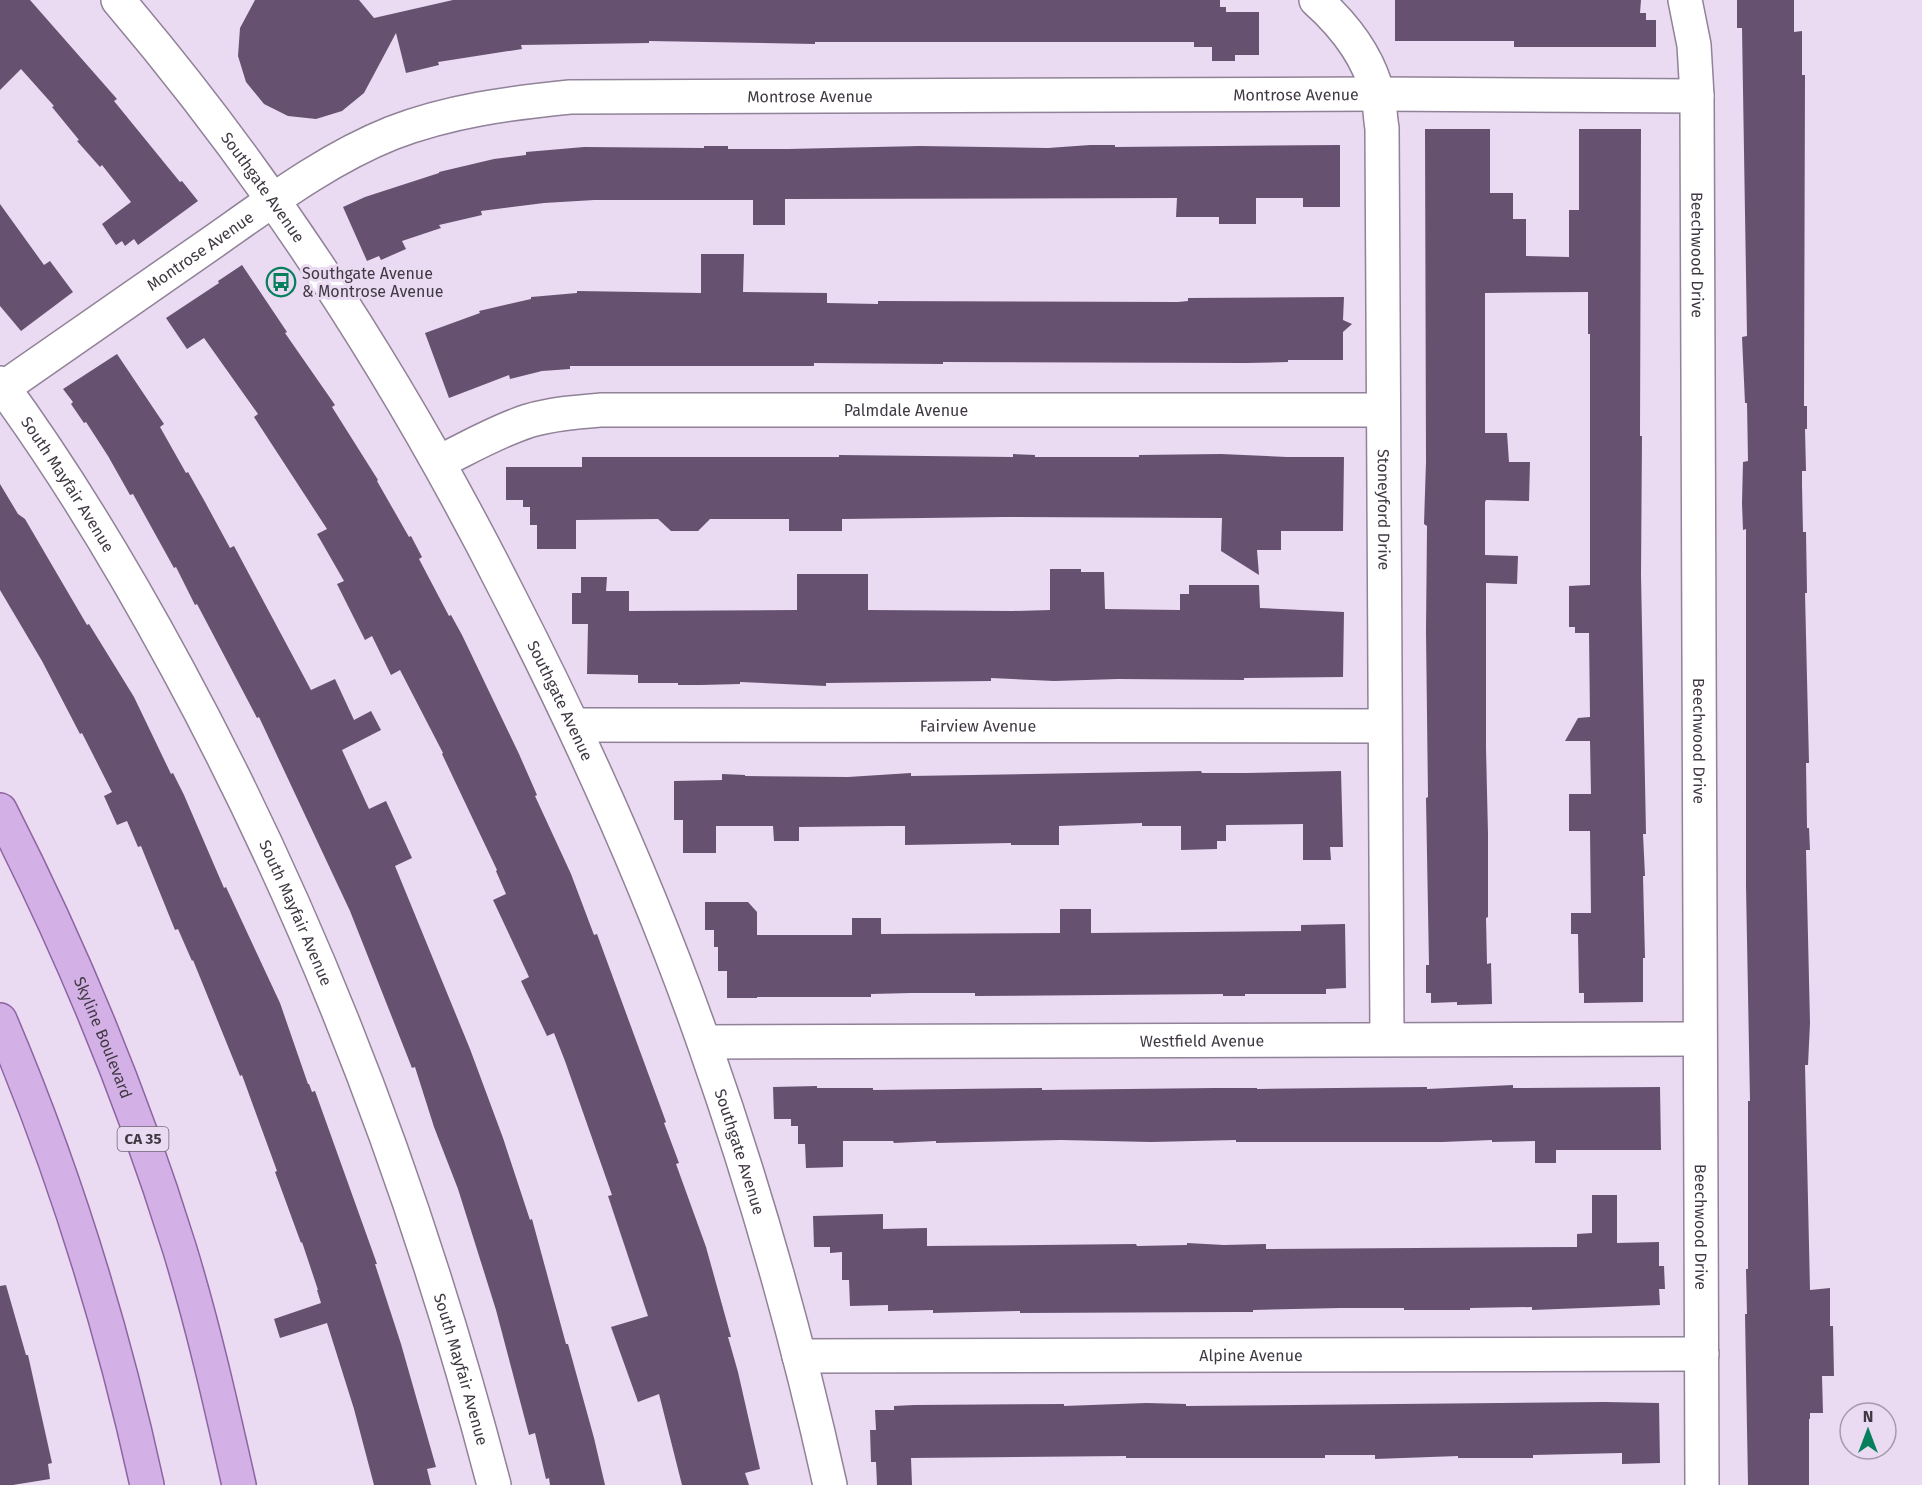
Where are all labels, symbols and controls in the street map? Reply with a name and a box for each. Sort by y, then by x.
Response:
street label: Montrose Avenue [1233,85,1359,104]
street label: Montrose Avenue [747,86,873,106]
street label: Southgate Avenue [217,128,309,246]
street label: Beechwood Drive [1688,192,1707,318]
street label: Montrose Avenue [143,207,257,294]
place label: Southgate Avenue & Montrose Avenue [302,264,443,301]
bus stop icon: Southgate Avenue & Montrose Avenue [265,266,297,298]
street label: Palmdale Avenue [844,401,968,420]
street label: South Mayfair Avenue [17,413,119,555]
street label: Stoneyford Drive [1374,449,1394,570]
street label: Southgate Avenue [524,637,597,764]
street label: Beechwood Drive [1690,678,1709,804]
street label: Fairview Avenue [920,716,1036,735]
street label: South Mayfair Avenue [256,837,336,989]
street label: Skyline Boulevard [70,974,136,1101]
street label: Westfield Avenue [1140,1031,1264,1050]
street label: Southgate Avenue [711,1086,769,1217]
road number: CA 35 [118,1127,168,1151]
street label: Beechwood Drive [1691,1164,1711,1290]
street label: South Mayfair Avenue [430,1291,493,1447]
street label: Alpine Avenue [1199,1345,1303,1365]
north arrow [1838,1401,1898,1461]
text: N [1863,1407,1873,1426]

